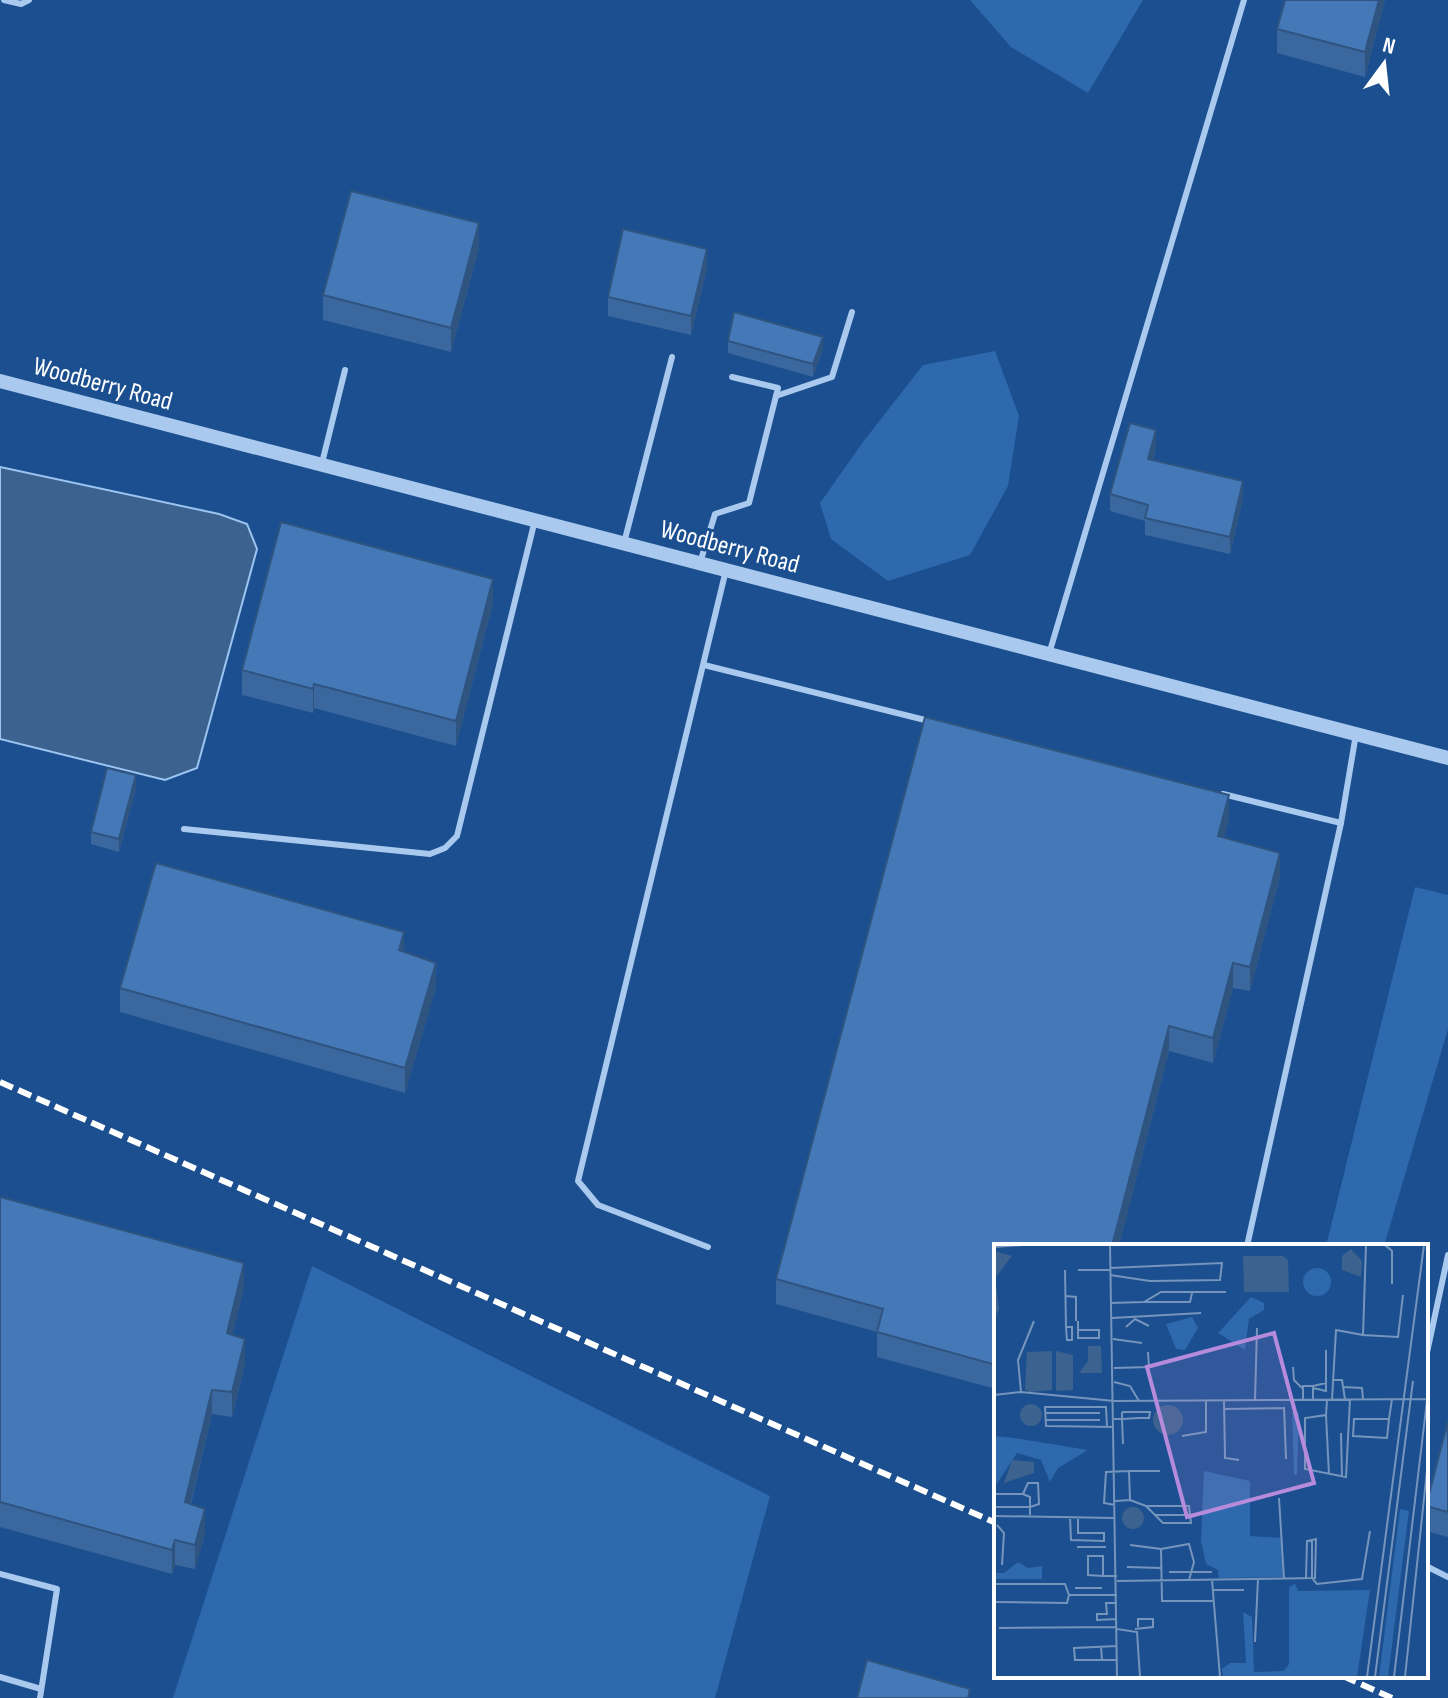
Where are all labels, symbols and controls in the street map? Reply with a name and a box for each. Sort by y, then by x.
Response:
north arrow [1344,24,1424,104]
text: N [1380,32,1398,61]
street label: Woodberry Road [30,351,176,418]
street label: Woodberry Road [657,514,803,581]
inset map [994,1244,1428,1678]

